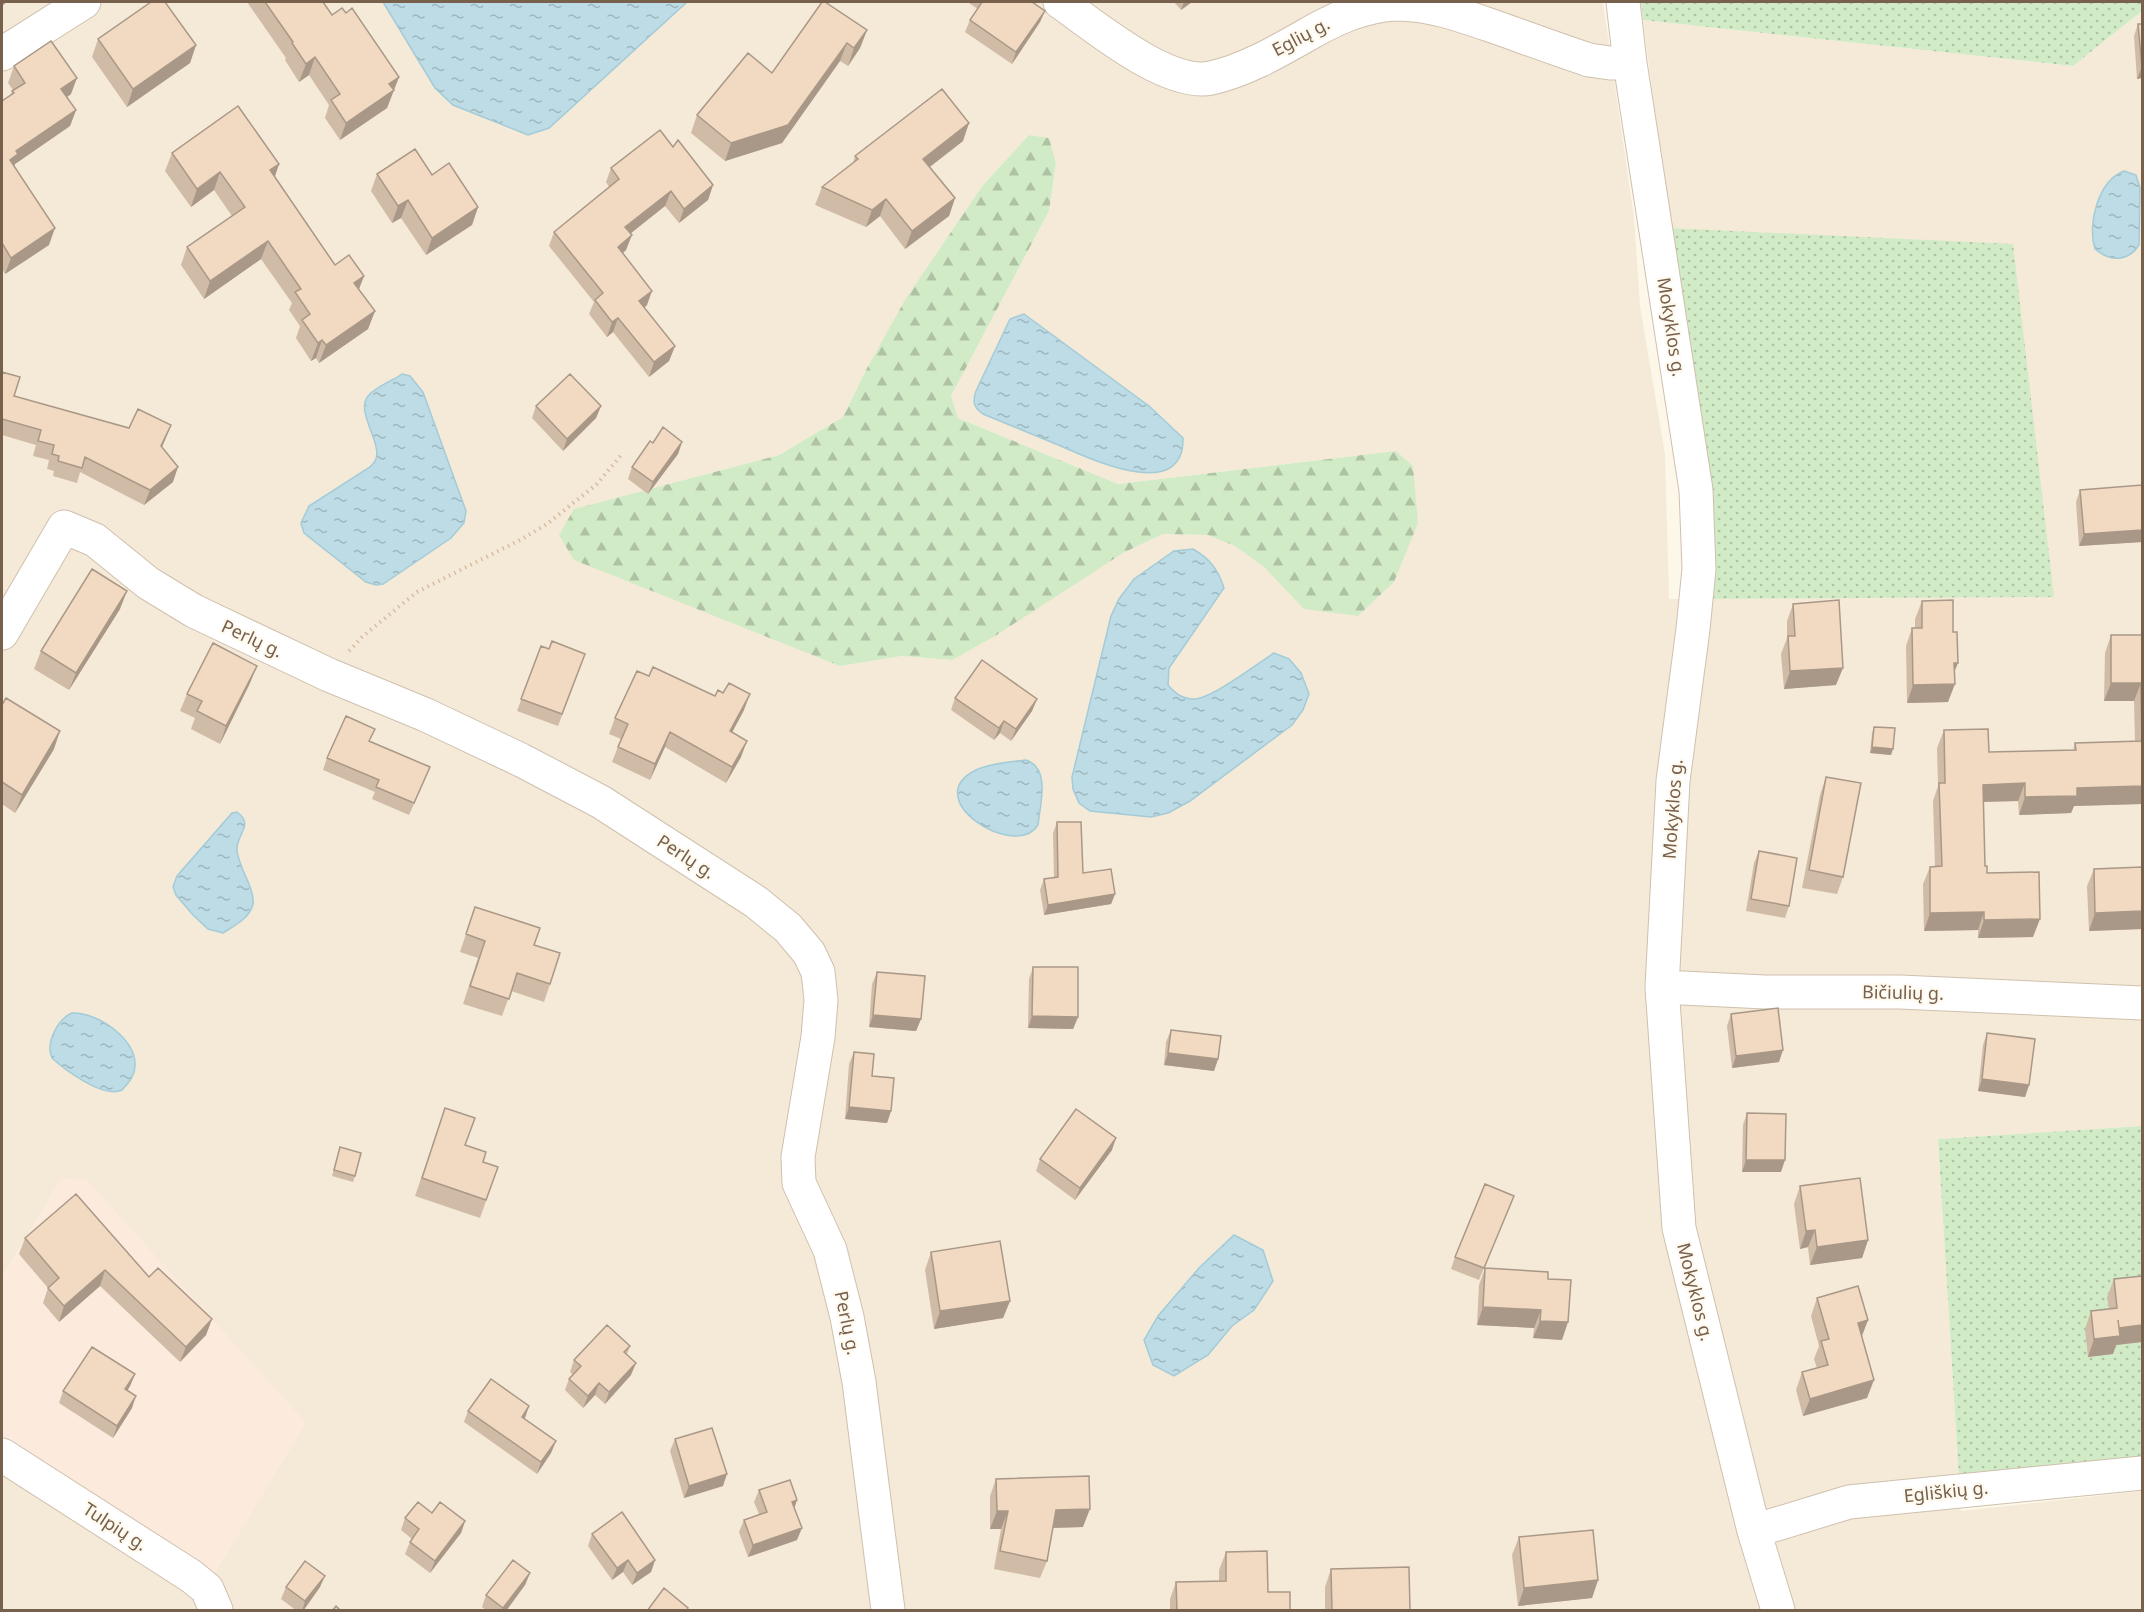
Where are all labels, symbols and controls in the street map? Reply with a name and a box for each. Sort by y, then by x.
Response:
street label: Eglių g. [1267,11,1334,61]
street label: Mokyklos g. [1652,275,1692,378]
street label: Perlų g. [218,614,287,663]
street label: Mokyklos g. [1657,758,1687,860]
street label: Perlų g. [653,828,720,884]
street label: Bičiulių g. [1862,979,1944,1005]
street label: Mokyklos g. [1672,1240,1720,1343]
street label: Perlų g. [830,1289,866,1357]
street label: Egliškių g. [1902,1475,1989,1507]
street label: Tulpių g. [79,1496,152,1556]

